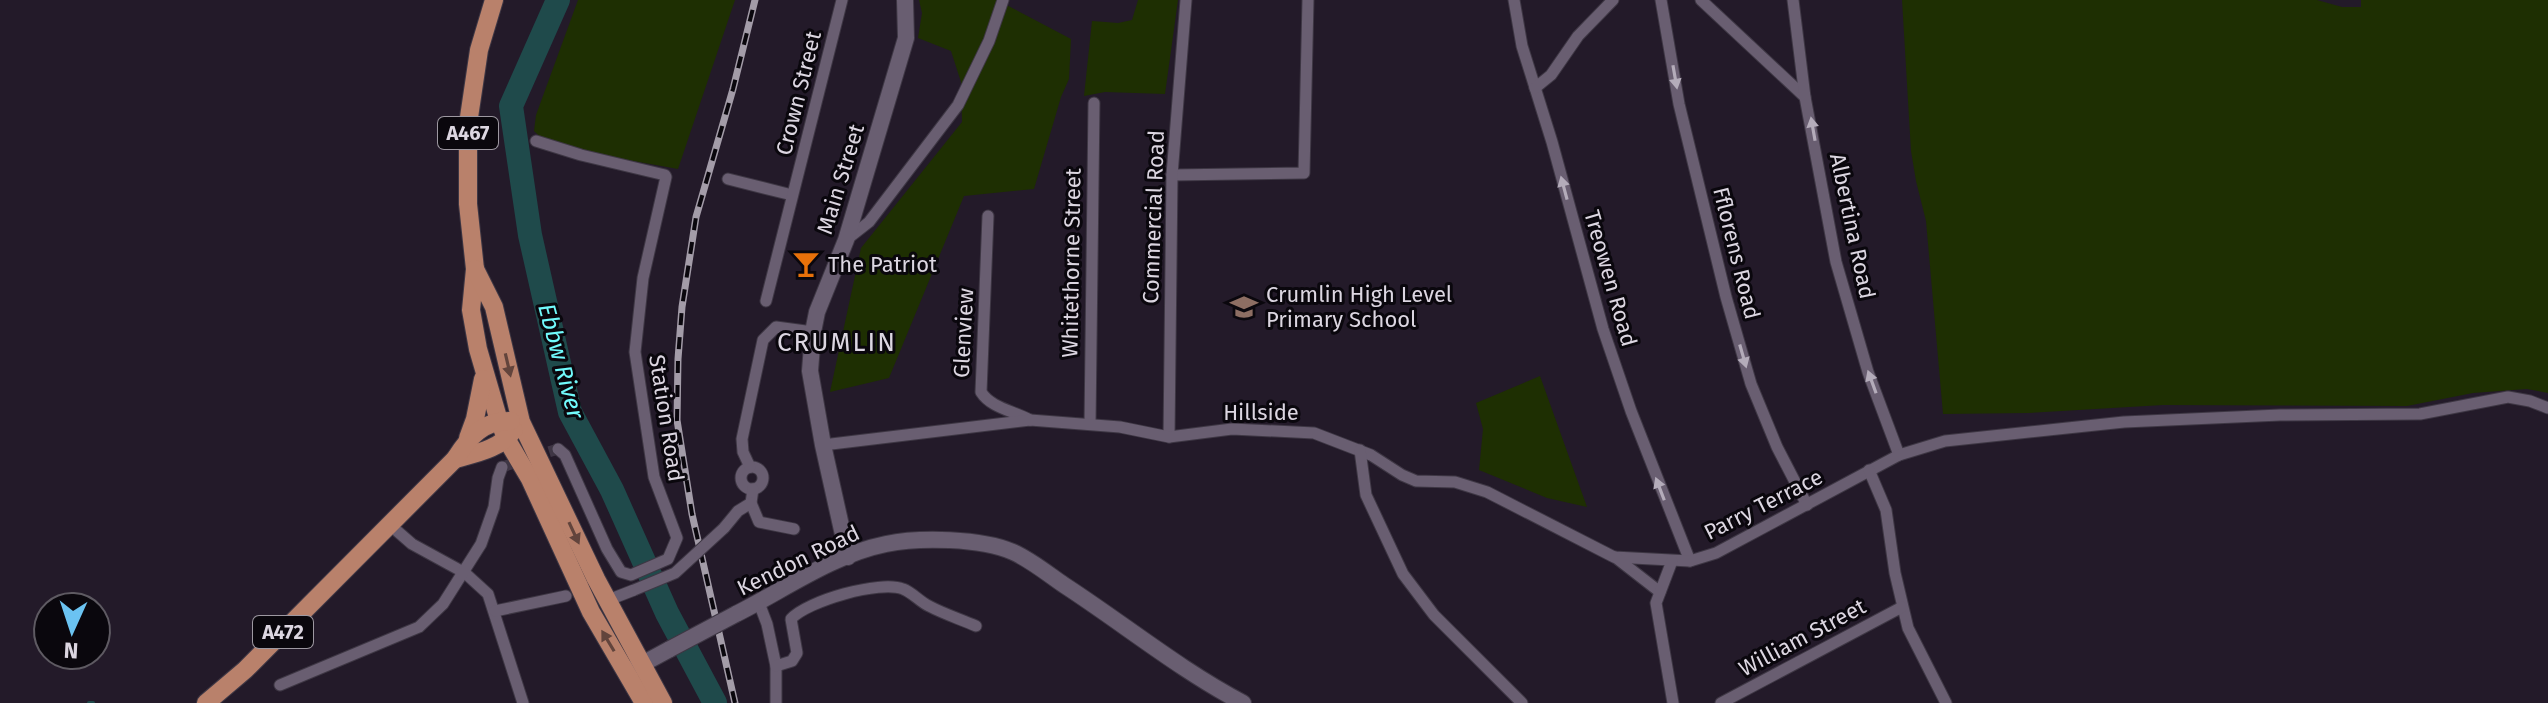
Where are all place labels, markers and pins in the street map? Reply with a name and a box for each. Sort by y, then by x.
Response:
bar icon: The Patriot [791,249,821,279]
place label: The Patriot [828,251,937,278]
place label: Crumlin High Level Primary School [1266,281,1452,333]
school or university icon: Crumlin High Level Primary School [1229,292,1259,322]

